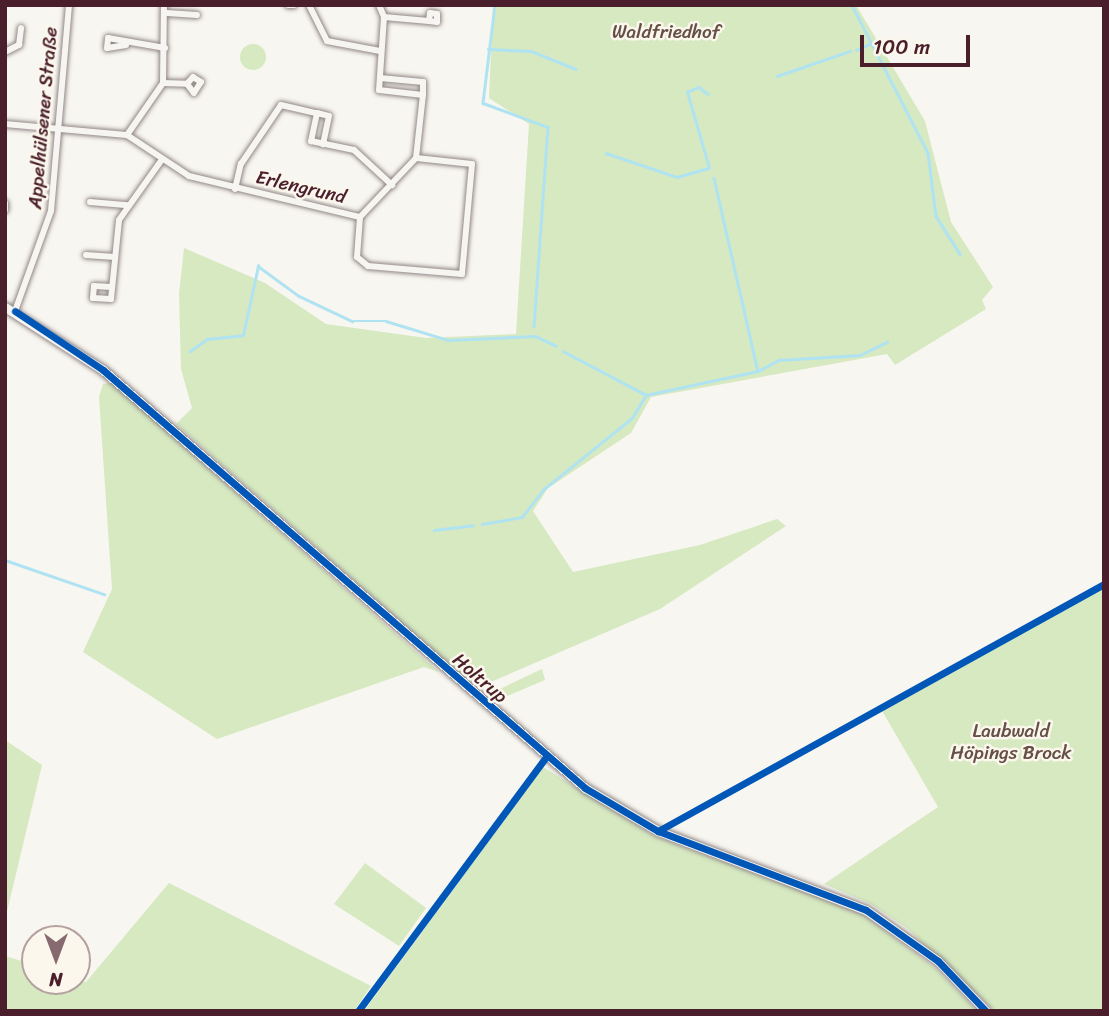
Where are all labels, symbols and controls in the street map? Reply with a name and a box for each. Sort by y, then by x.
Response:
park label: Waldfriedhof [612,21,720,43]
scale bar [864,21,974,65]
street label: Appelhülsener Straße [24,26,62,210]
text: 100 m [873,28,930,66]
street label: Erlengrund [254,166,348,208]
street label: Holtrup [448,648,512,708]
park label: Laubwald Höpings Brock [951,720,1071,764]
north arrow [21,925,91,995]
text: N [49,963,63,996]

